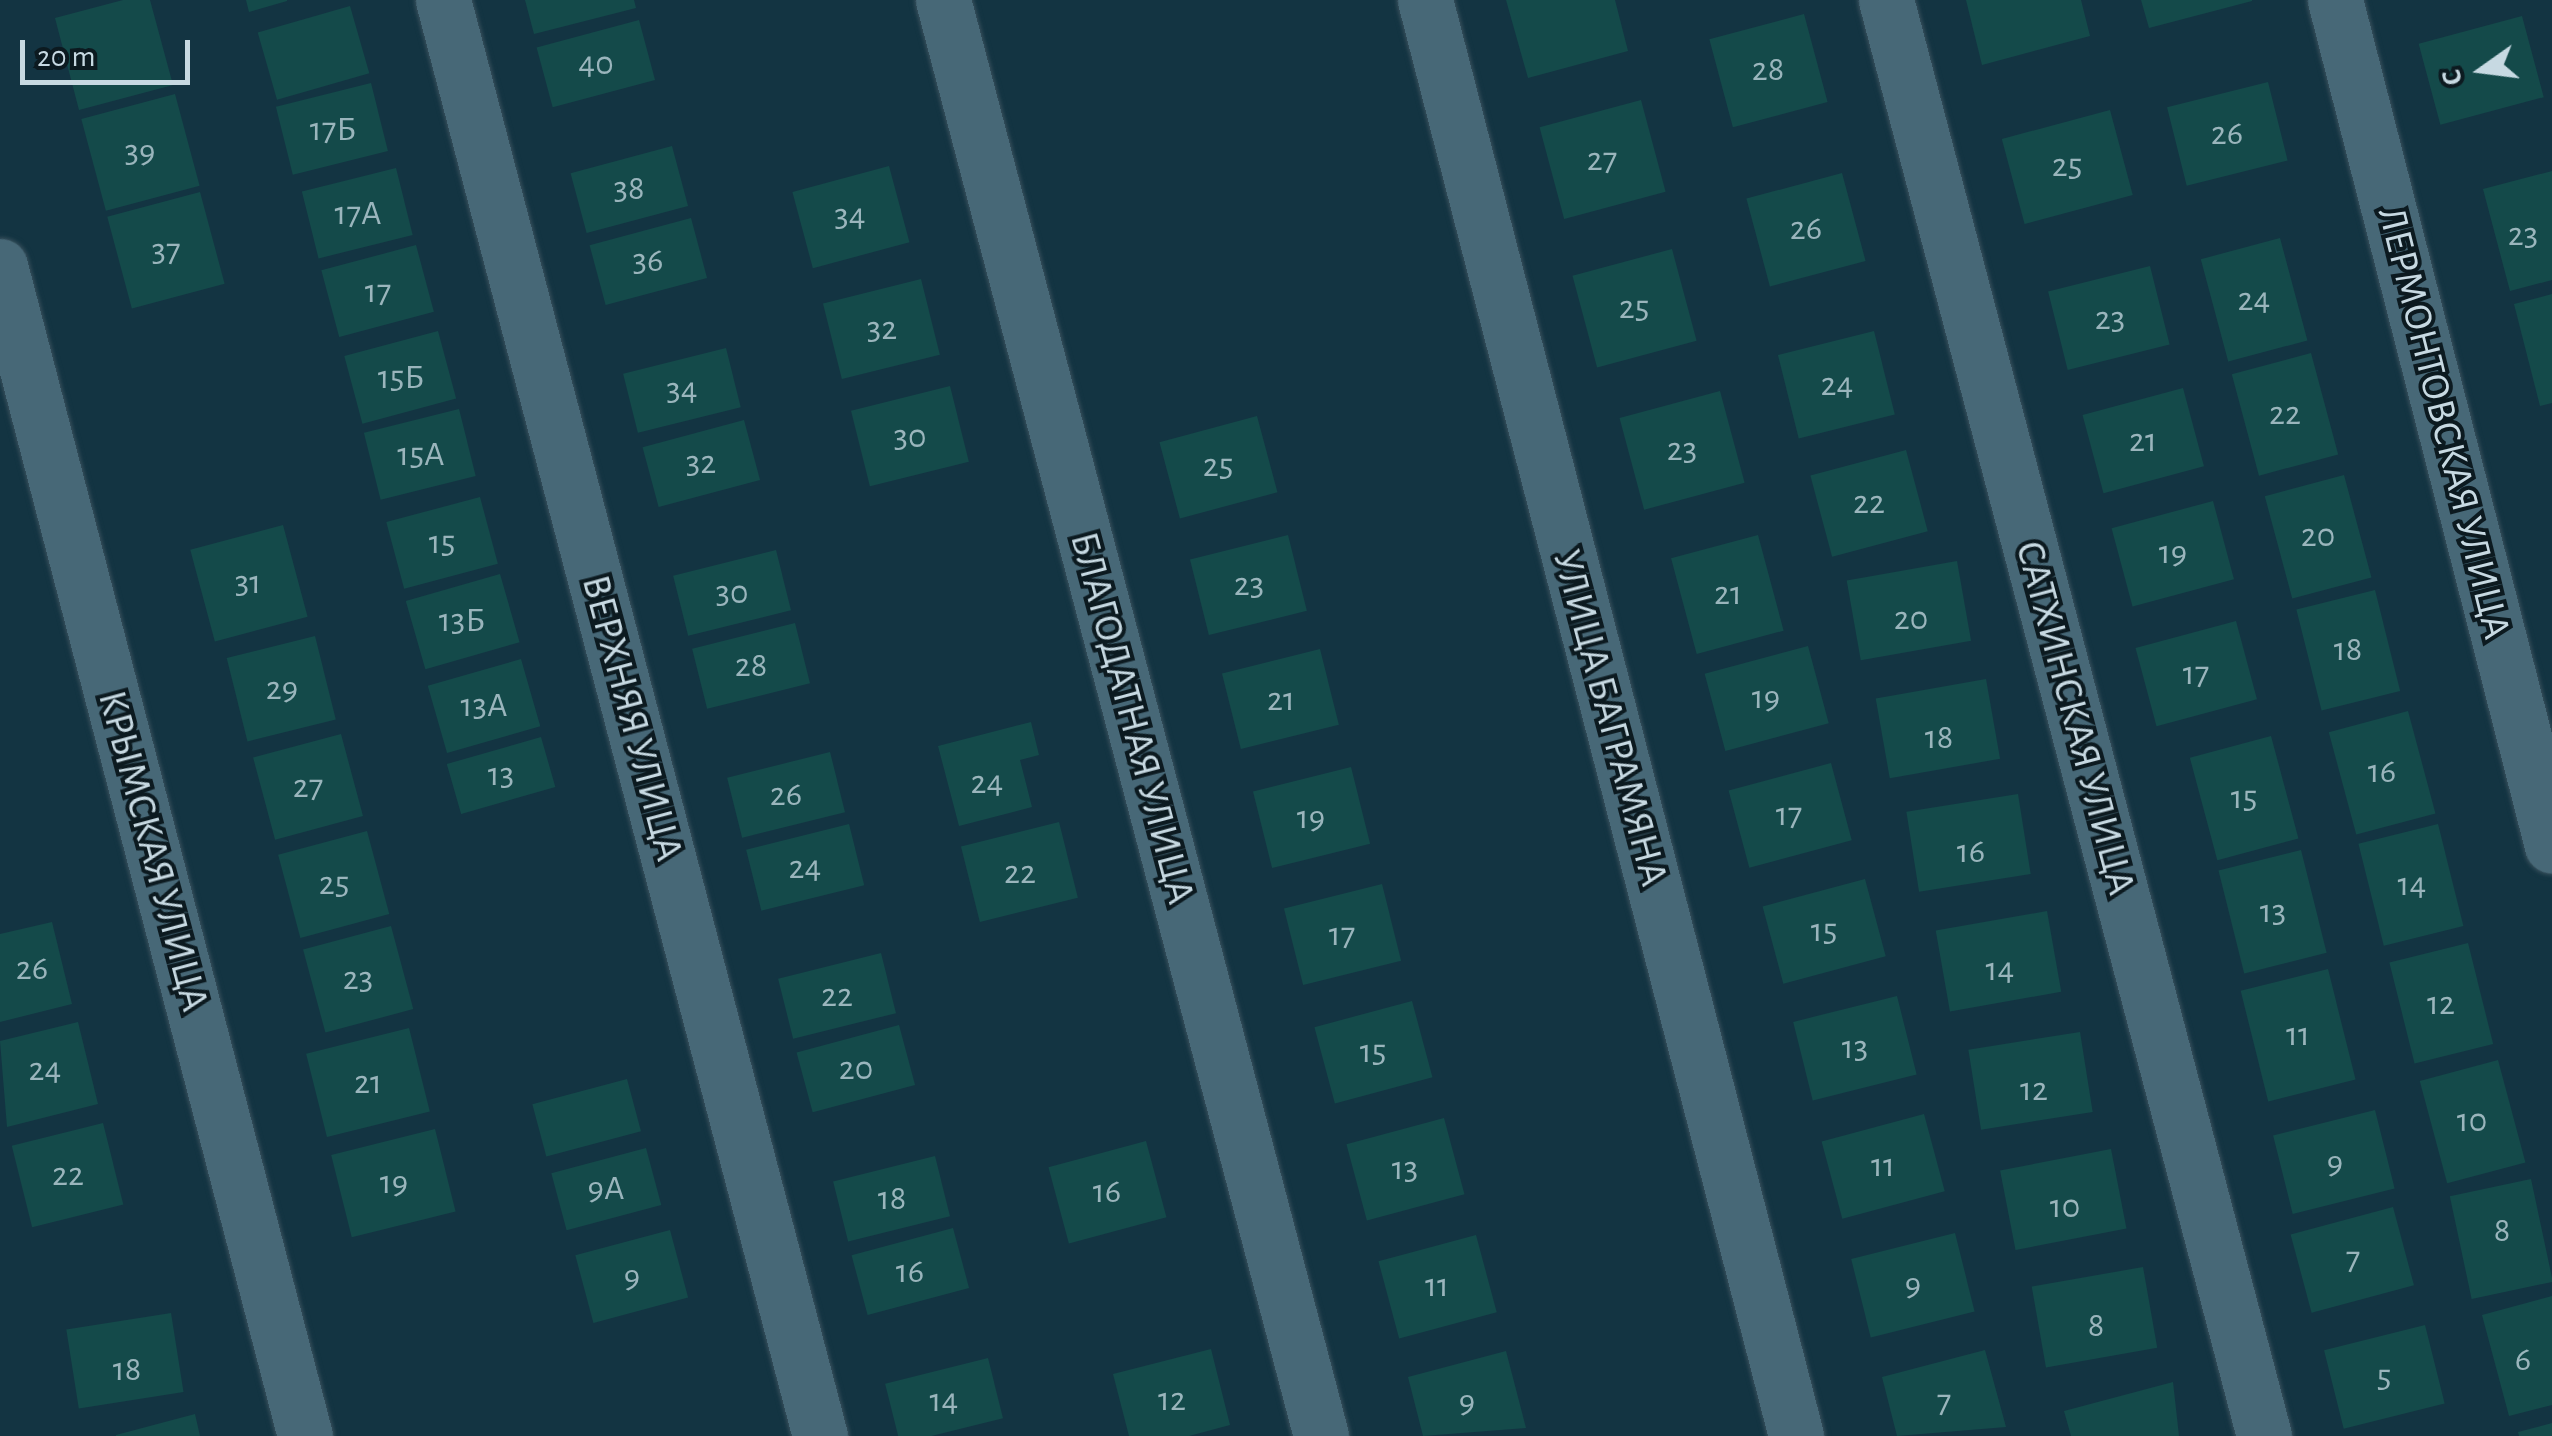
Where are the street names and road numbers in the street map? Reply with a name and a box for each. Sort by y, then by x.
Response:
street label: ЛЕРМОНТОВСКАЯ УЛИЦА [2367,202,2521,644]
street label: БЛАГОДАТНАЯ УЛИЦА [1059,527,1205,909]
street label: САТХИНСКАЯ УЛИЦА [2005,536,2145,900]
street label: УЛИЦА БАГРАМЯНА [1542,545,1678,891]
street label: ВЕРХНЯЯ УЛИЦА [571,570,693,866]
street label: КРЫМСКАЯ УЛИЦА [87,685,219,1017]

